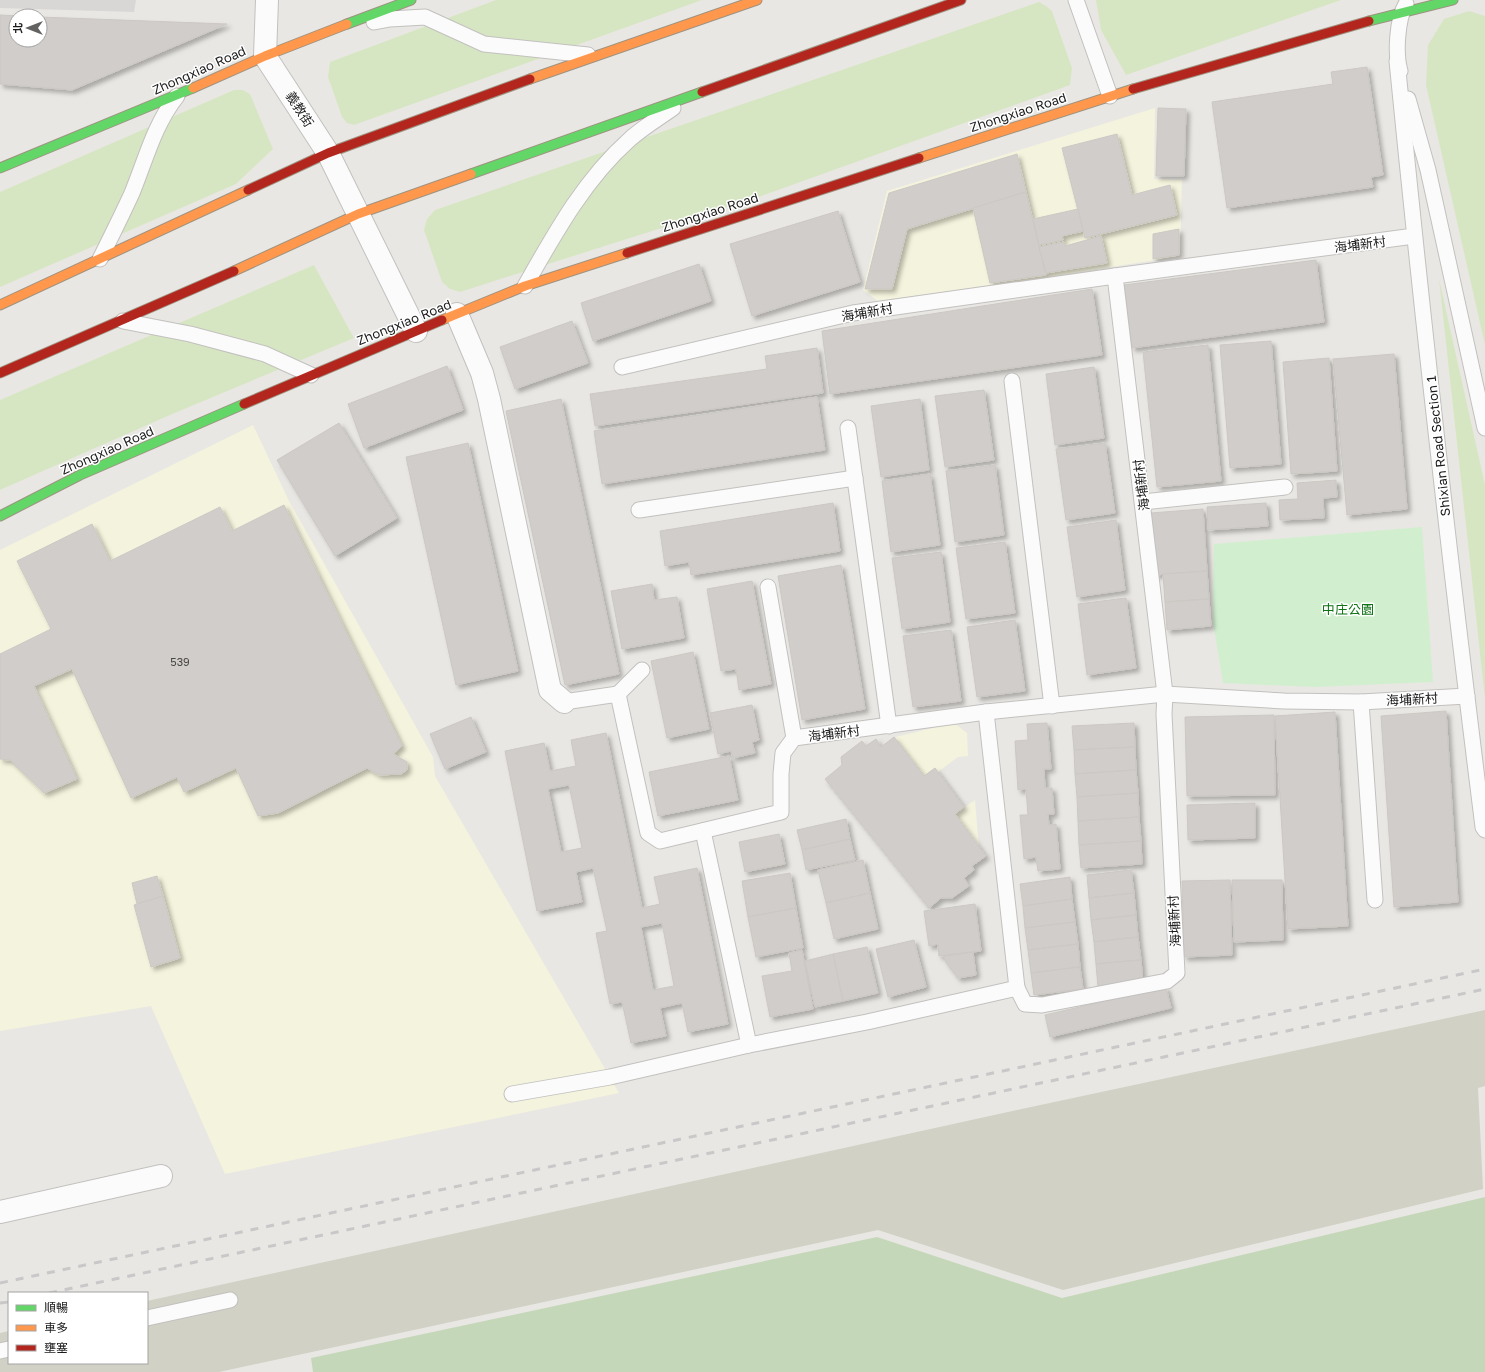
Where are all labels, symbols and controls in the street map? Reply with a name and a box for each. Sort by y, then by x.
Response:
north arrow [8,8,48,48]
text: 北 [11,23,24,34]
street label: Zhongxiao Road [150,42,248,98]
street label: 義教街 [283,88,317,130]
street label: Zhongxiao Road [968,89,1068,135]
street label: Zhongxiao Road [660,189,760,235]
street label: 海埔新村 [1333,233,1387,255]
street label: Zhongxiao Road [354,296,454,348]
street label: 海埔新村 [840,300,894,324]
street label: Shixian Road Section 1 [1423,375,1453,517]
street label: Zhongxiao Road [58,422,156,478]
street label: 海埔新村 [1130,458,1152,512]
park label: 中庄公園 [1322,601,1374,617]
house number: 539 [170,655,190,668]
street label: 海埔新村 [1386,690,1438,708]
street label: 海埔新村 [807,722,861,744]
street label: 海埔新村 [1165,895,1183,947]
legend [8,1292,148,1364]
text: 順暢 [44,1300,68,1315]
text: 車多 [44,1320,68,1335]
text: 壅塞 [44,1340,68,1355]

